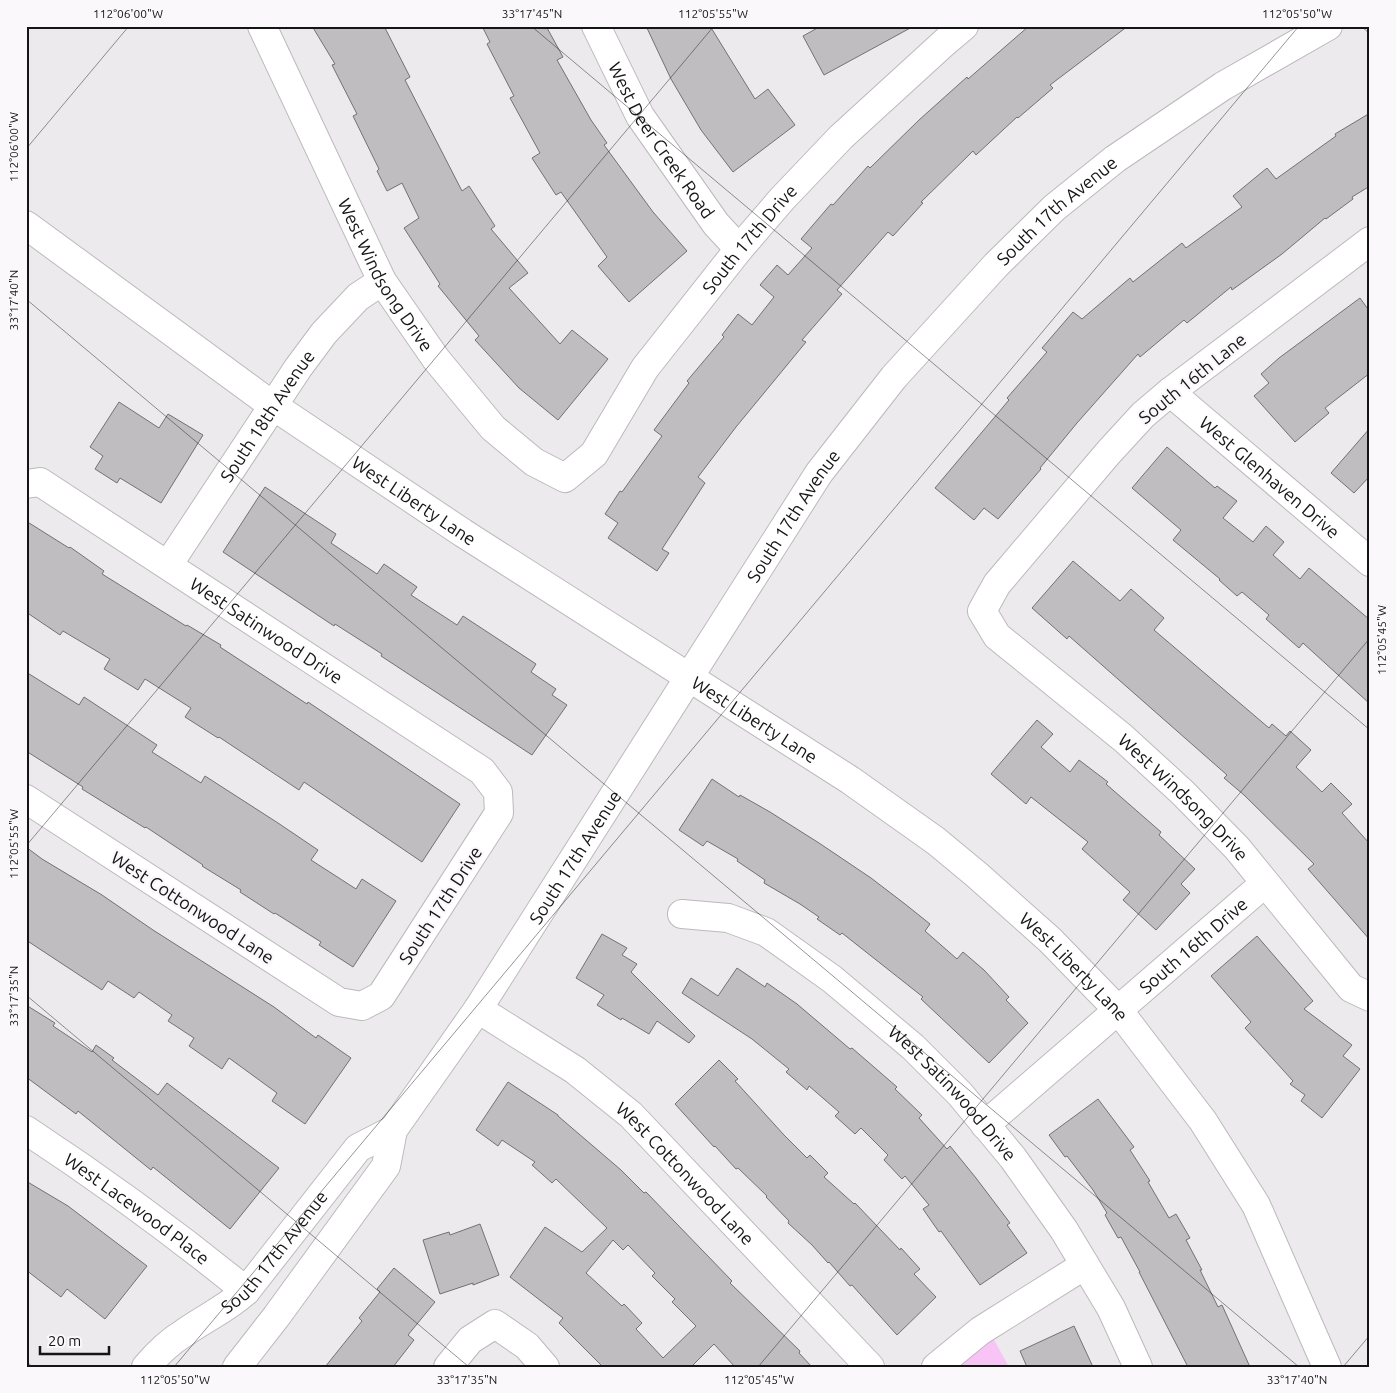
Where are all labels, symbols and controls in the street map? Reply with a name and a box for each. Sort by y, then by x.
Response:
text: 112°06'00"W [93,7,163,20]
text: 33°17'45"N [502,7,562,20]
text: 112°05'55"W [678,7,748,20]
text: 112°05'50"W [1262,7,1332,20]
street label: West Deer Creek Road [605,59,719,222]
text: 112°06'00"W [7,112,20,182]
street label: South 17th Avenue [992,152,1121,269]
street label: South 17th Drive [698,180,801,297]
street label: West Windsong Drive [334,195,437,355]
text: 33°17'40"N [7,270,20,330]
street label: South 16th Lane [1134,329,1250,427]
street label: South 18th Avenue [216,346,318,485]
street label: West Glenhaven Drive [1196,412,1344,542]
street label: South 17th Avenue [742,446,844,586]
street label: West Liberty Lane [349,452,480,549]
street label: West Satinwood Drive [187,573,347,687]
text: 112°05'45"W [1375,605,1388,675]
street label: West Liberty Lane [688,672,821,767]
street label: West Windsong Drive [1115,729,1253,864]
street label: South 17th Avenue [525,787,625,927]
text: 112°05'55"W [7,809,20,879]
street label: South 17th Drive [395,843,485,967]
street label: West Cottonwood Lane [108,847,278,967]
street label: South 16th Drive [1135,893,1251,997]
street label: West Liberty Lane [1016,908,1132,1024]
text: 33°17'35"N [7,966,20,1026]
street label: West Satinwood Drive [885,1021,1021,1164]
street label: West Cottonwood Lane [613,1097,758,1249]
street label: West Lacewood Place [61,1149,214,1268]
street label: South 17th Avenue [217,1186,331,1317]
scale bar [40,1323,109,1355]
text: 20 m [48,1332,81,1349]
text: 112°05'50"W [140,1373,210,1386]
text: 33°17'35"N [437,1373,497,1386]
text: 112°05'45"W [724,1373,794,1386]
text: 33°17'40"N [1267,1373,1327,1386]

